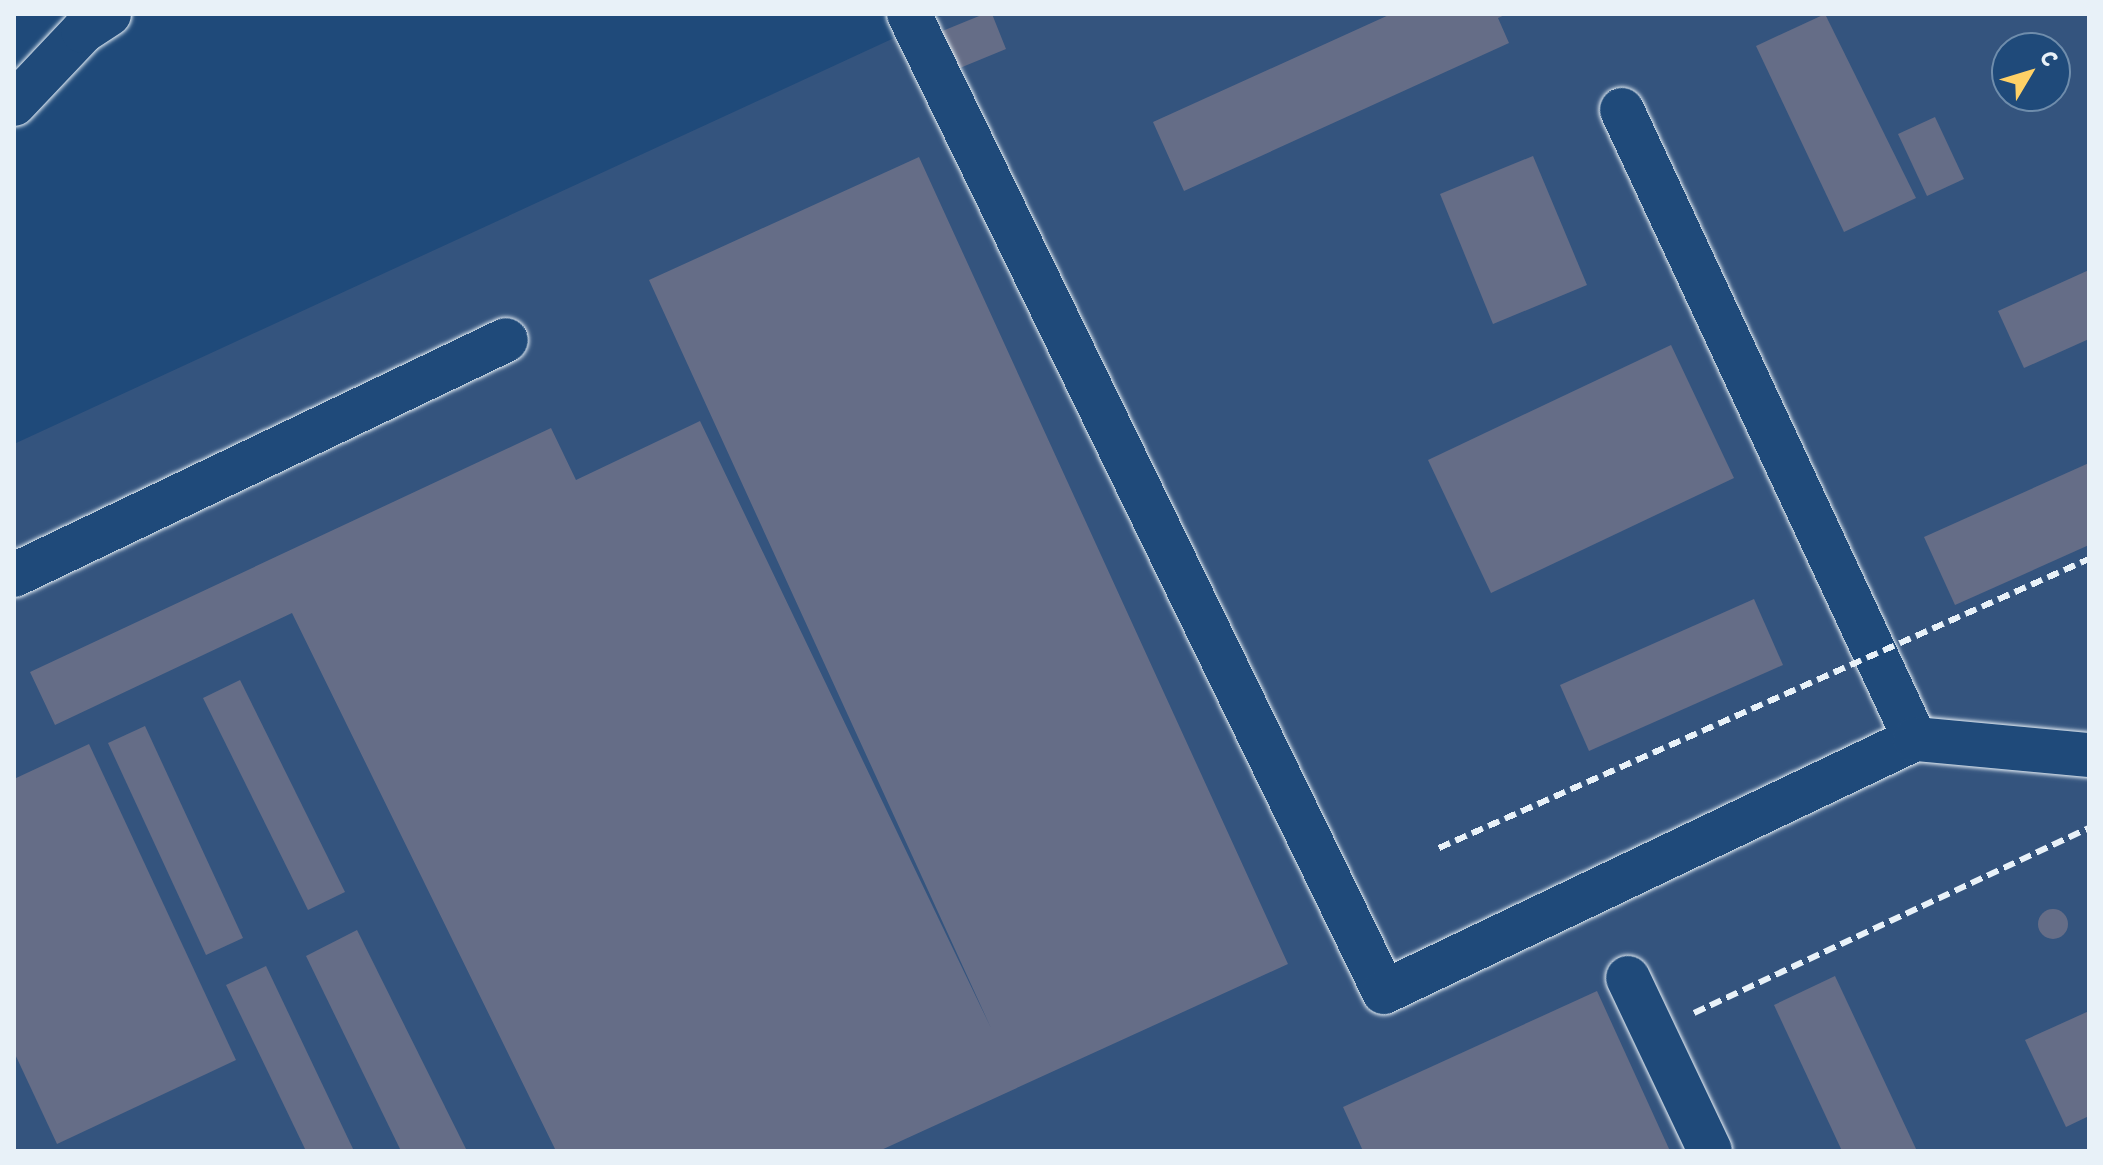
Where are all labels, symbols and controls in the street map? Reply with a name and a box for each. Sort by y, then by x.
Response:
north arrow [1991,32,2071,112]
text: С [2033,44,2064,72]

